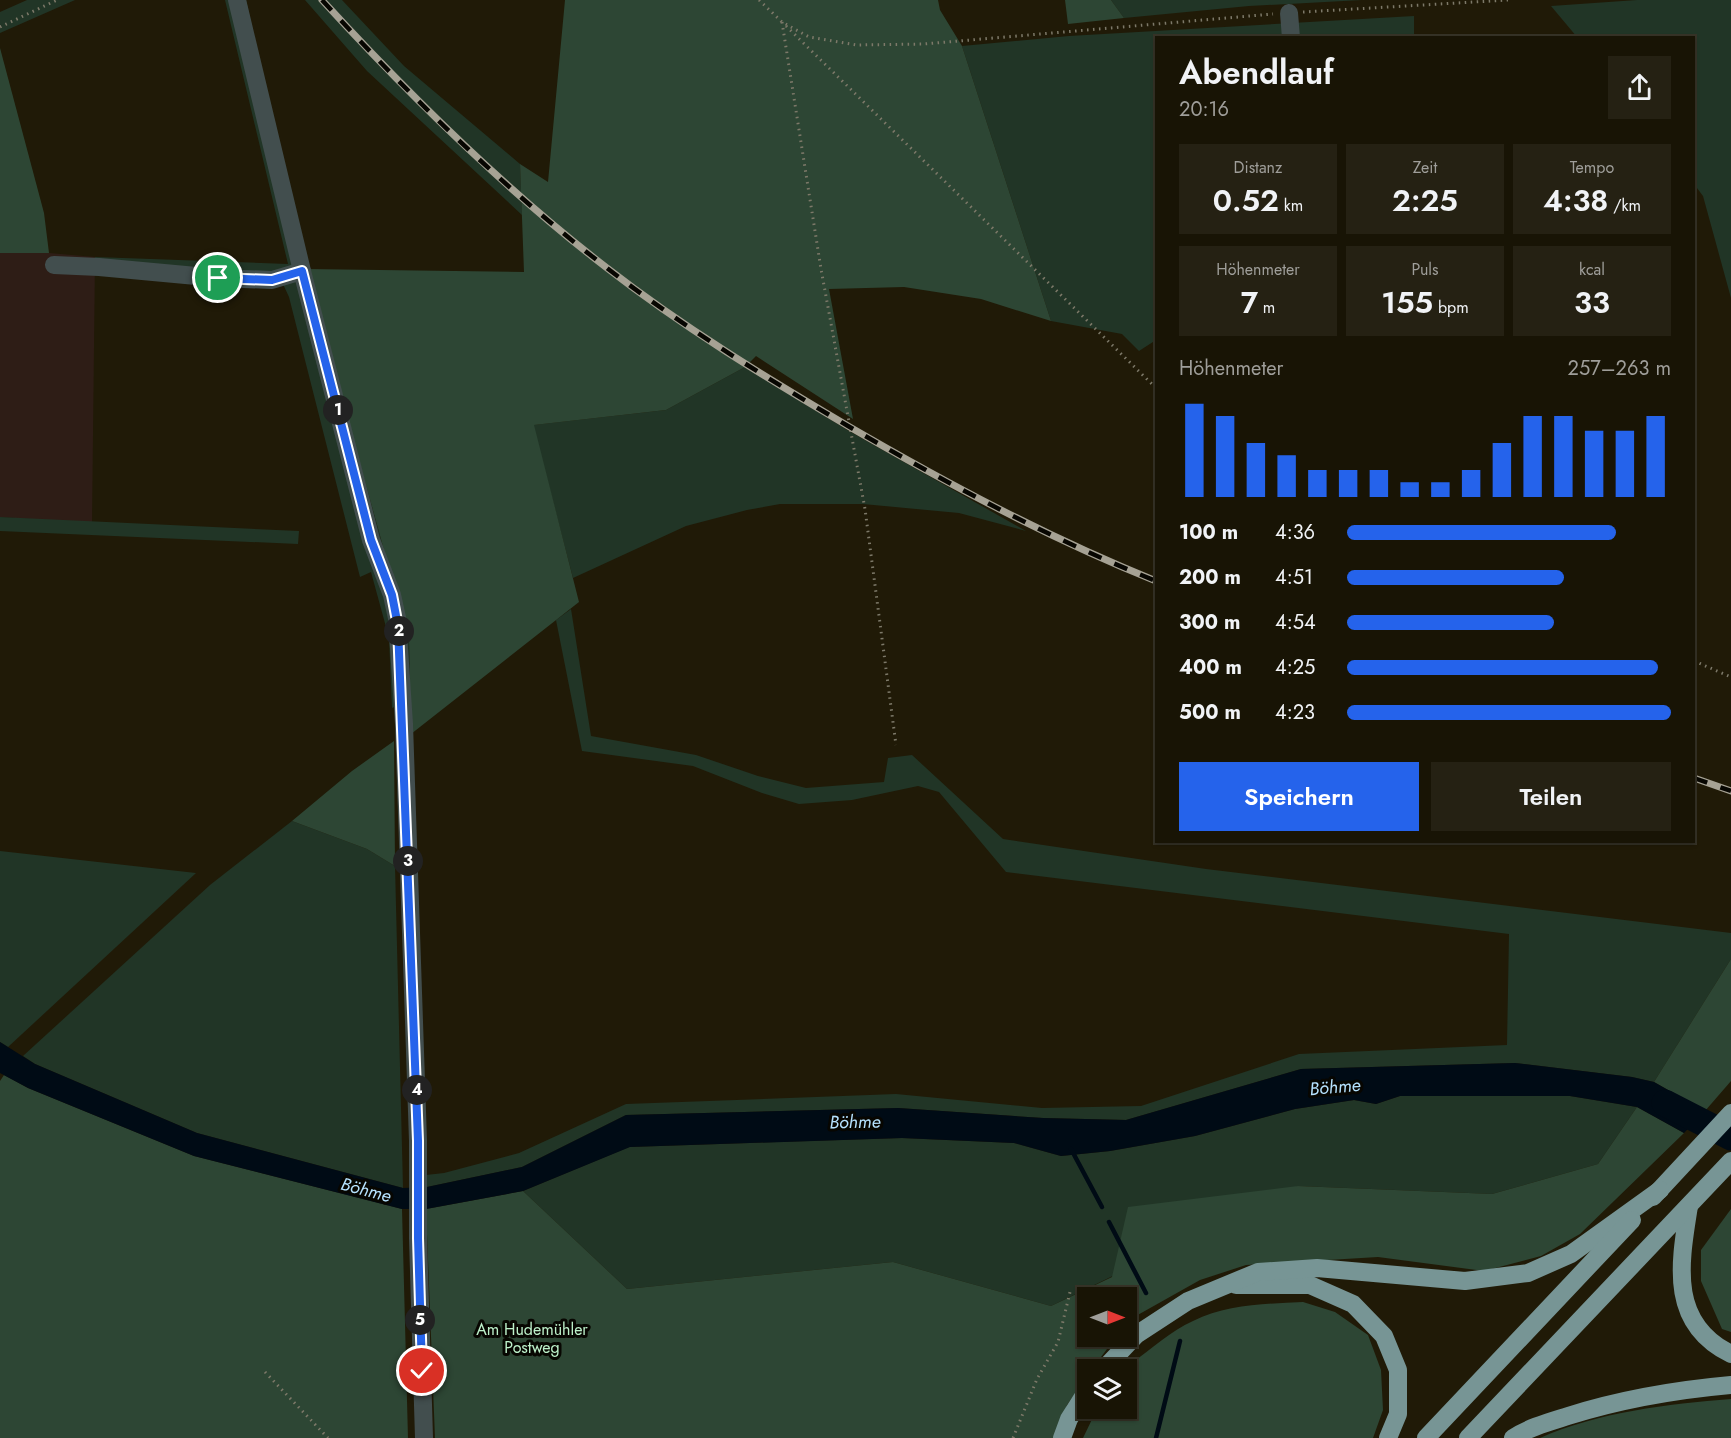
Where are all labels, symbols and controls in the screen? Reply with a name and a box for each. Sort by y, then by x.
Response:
text: Abendlauf [1179,49,1334,96]
button: share [1608,56,1671,119]
text: 20:16 [1179,95,1229,124]
text: Distanz [1234,156,1282,179]
text: Zeit [1413,156,1437,179]
text: Tempo [1570,156,1614,179]
text: 0.52 [1213,179,1279,222]
text: 2:25 [1392,179,1458,222]
text: 4:38 [1543,179,1608,222]
text: km [1279,194,1303,217]
text: /km [1608,194,1641,217]
pin [192,252,243,303]
text: Höhenmeter [1216,258,1300,281]
text: Puls [1412,258,1438,281]
text: kcal [1579,258,1605,281]
icon: arrive [201,261,234,294]
text: 7 [1241,281,1258,324]
text: 155 [1381,281,1433,324]
text: 33 [1574,281,1610,324]
text: m [1258,296,1275,319]
text: bpm [1433,296,1469,319]
text: Höhenmeter [1179,354,1283,383]
text: 257–263 m [1568,354,1671,383]
pin: 1 [323,395,353,425]
text: 1 [334,398,342,421]
text: 100 m [1179,518,1238,547]
text: 4:36 [1275,518,1315,547]
text: 200 m [1179,563,1241,592]
text: 4:51 [1275,563,1313,592]
text: 300 m [1179,608,1240,637]
text: 4:54 [1275,608,1316,637]
pin: 2 [384,616,414,646]
text: 2 [394,619,404,642]
text: 400 m [1179,653,1242,682]
text: 4:25 [1275,653,1315,682]
text: 500 m [1179,698,1241,727]
text: 4:23 [1275,698,1315,727]
button: Speichern [1179,762,1419,831]
button: Teilen [1431,762,1671,831]
pin: 3 [393,846,423,876]
text: 3 [403,849,413,872]
water label: Böhme [1308,1072,1362,1102]
pin: 4 [402,1075,432,1105]
text: 4 [411,1078,423,1101]
water label: Böhme [829,1109,881,1135]
water label: Böhme [338,1171,394,1209]
north arrow [1077,1287,1137,1347]
map controls [1077,1287,1137,1419]
pin: 5 [405,1305,435,1335]
text: 5 [415,1308,425,1331]
park label: Am Hudemühler Postweg [476,1318,588,1359]
pin [396,1345,447,1396]
icon: check [405,1354,438,1387]
button: layers [1077,1359,1137,1419]

